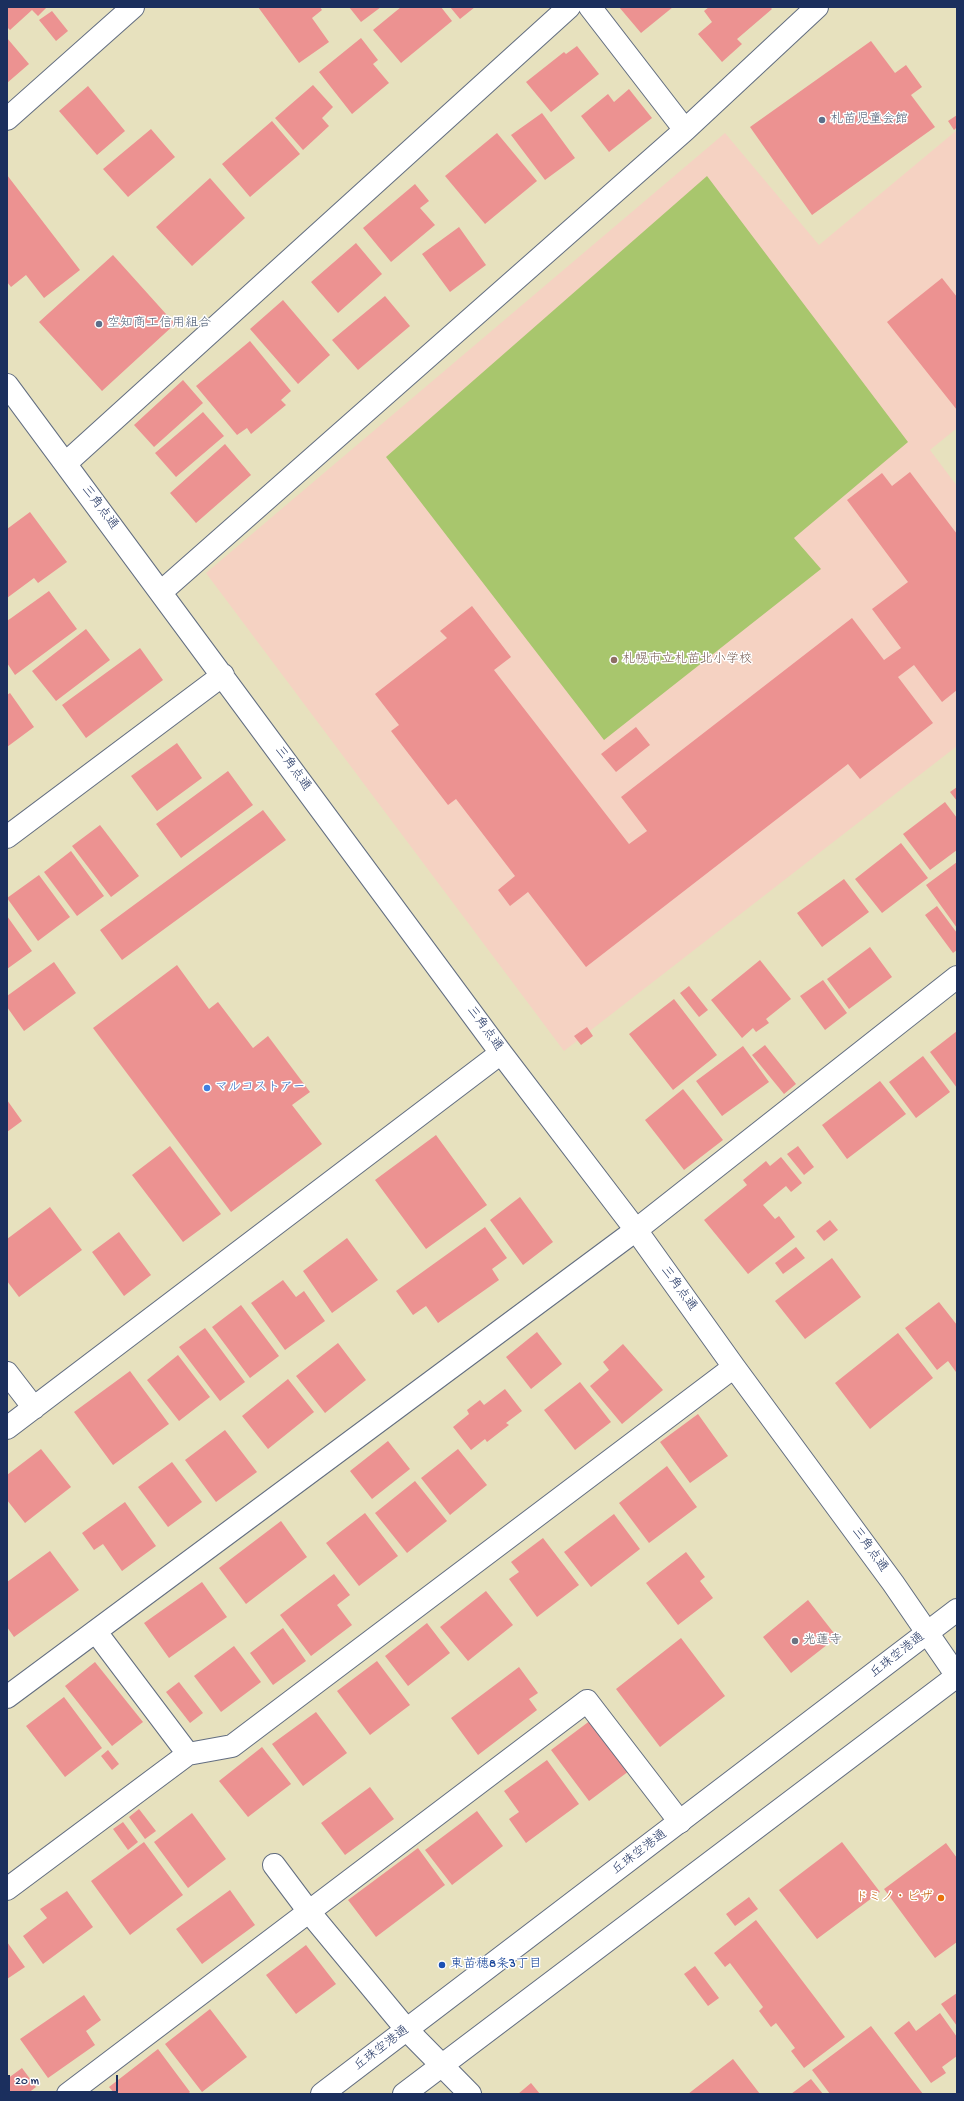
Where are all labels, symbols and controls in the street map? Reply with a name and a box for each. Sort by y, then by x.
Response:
place label: 札苗児童会館 [830,112,908,128]
marker: 札苗児童会館 [817,115,827,125]
place label: 空知商工信用組合 [107,316,211,332]
marker: 空知商工信用組合 [94,319,104,329]
street label: 三角点通 [77,483,121,533]
place label: 札幌市立札苗北小学校 [622,652,752,668]
marker: 札幌市立札苗北小学校 [609,655,619,665]
street label: 三角点通 [270,743,314,795]
street label: 三角点通 [462,1003,506,1055]
place label: マルコストアー [215,1080,305,1096]
marker: マルコストアー [202,1083,212,1093]
street label: 三角点通 [656,1263,700,1315]
street label: 三角点通 [847,1524,891,1576]
street label: 丘珠空港通 [868,1630,928,1682]
place label: 光蓮寺 [803,1633,842,1649]
marker: 光蓮寺 [790,1636,800,1646]
street label: 丘珠空港通 [609,1827,671,1879]
place label: ドミノ・ピザ [855,1890,933,1906]
marker: ドミノ・ピザ [936,1893,946,1903]
place label: 東苗穂8条3丁目 [450,1957,542,1973]
marker: 東苗穂8条3丁目 [437,1960,447,1970]
street label: 丘珠空港通 [351,2023,413,2075]
scale bar [10,2067,120,2093]
text: 20 m [15,2075,39,2089]

